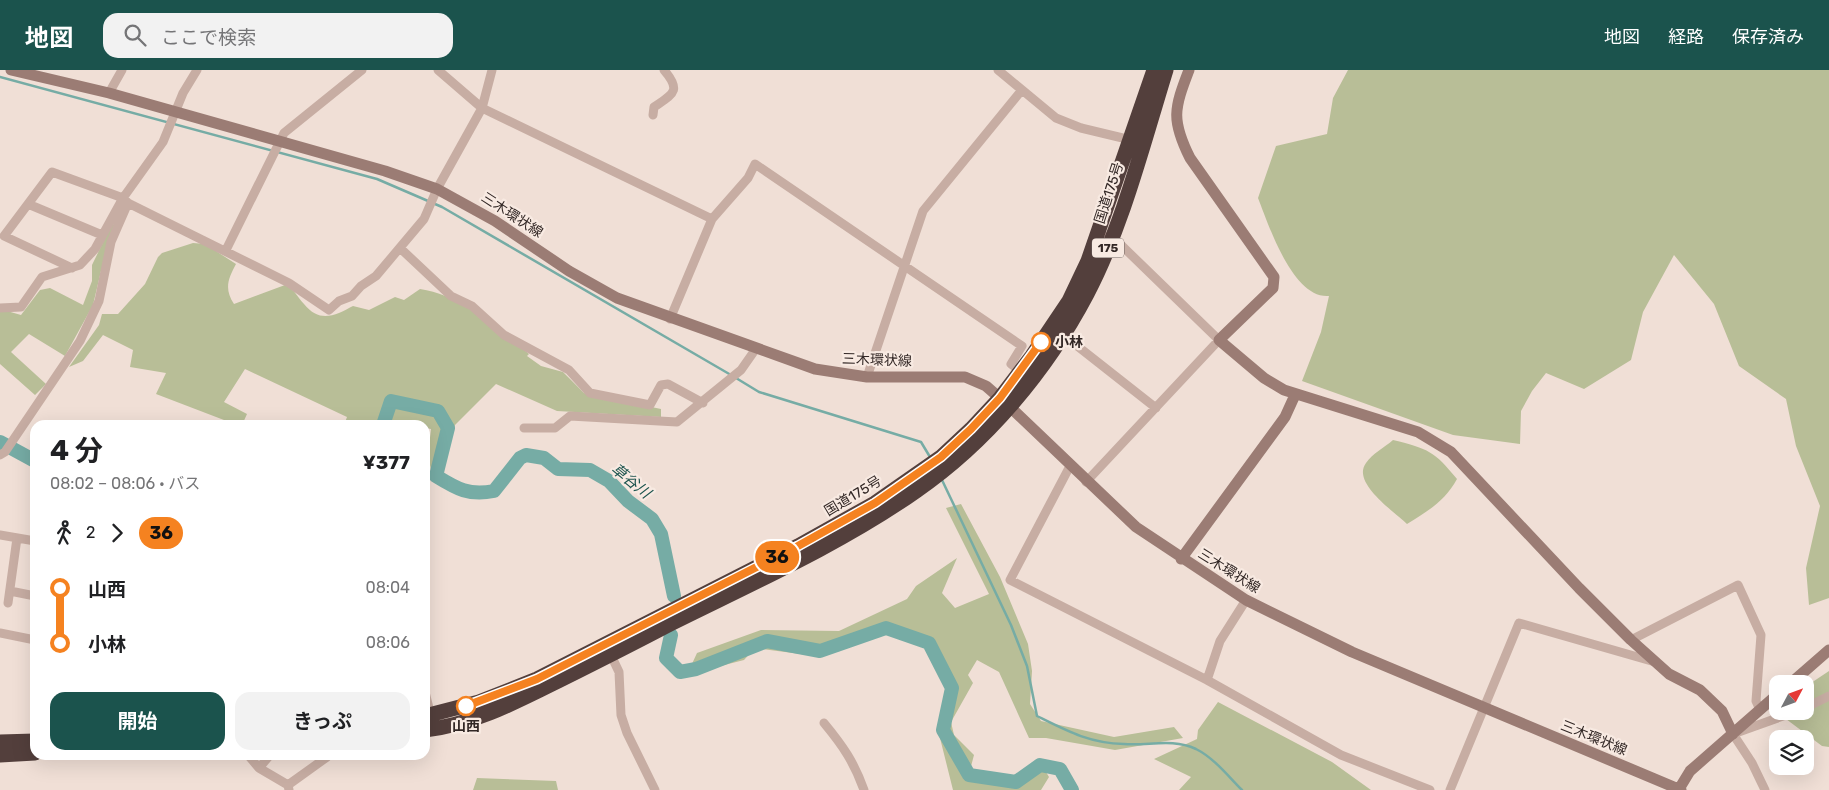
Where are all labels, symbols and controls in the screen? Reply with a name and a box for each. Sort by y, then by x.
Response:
search box [103,13,453,58]
icon: search [121,21,149,49]
text: 地図 [25,24,73,52]
text: ここで検索 [161,26,256,49]
text: 地図 [1604,26,1640,48]
text: 経路 [1668,26,1704,48]
text: 保存済み [1732,26,1804,48]
street label: 国道175号 [1091,160,1127,226]
street label: 三木環状線 [478,189,546,241]
road number: 175 [1092,238,1124,258]
marker: 小林 [1031,332,1051,352]
place label: 小林 [1055,334,1083,351]
street label: 三木環状線 [842,350,912,370]
text: 4 分 [50,434,103,467]
text: ¥377 [363,451,410,474]
water label: 草谷川 [608,460,656,503]
street label: 国道175号 [821,472,885,520]
text: 08:02 – 08:06 · バス [50,474,200,493]
icon: walk [50,519,78,547]
icon: forward [103,519,131,547]
text: 36 [149,522,173,544]
text: 2 [86,523,95,542]
line badge: 36 [754,541,800,573]
street label: 三木環状線 [1195,545,1263,597]
text: 36 [765,546,789,568]
text: 山西 [88,578,126,601]
text: 08:04 [365,578,410,597]
text: 小林 [88,633,126,656]
text: 08:06 [366,633,410,652]
north arrow [1769,675,1814,720]
map controls [1769,675,1814,775]
button: 開始 [50,692,225,750]
button: きっぷ [235,692,410,750]
marker: 山西 [456,696,476,716]
street label: 三木環状線 [1558,717,1630,759]
place label: 山西 [452,718,480,735]
button: layers [1769,730,1814,775]

